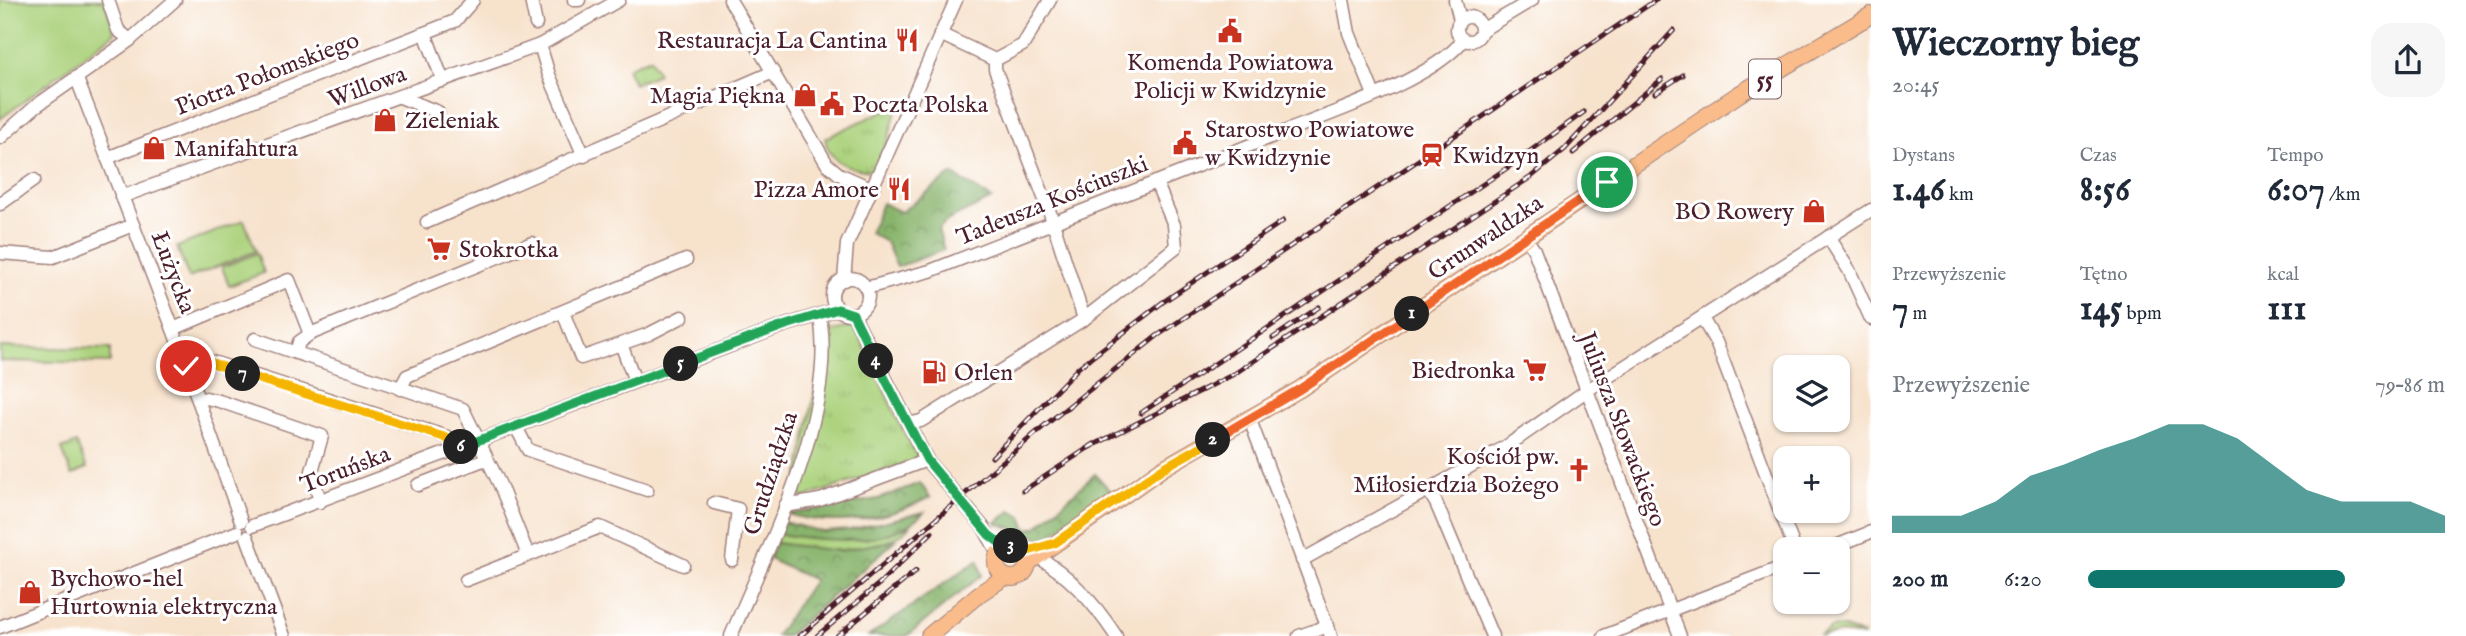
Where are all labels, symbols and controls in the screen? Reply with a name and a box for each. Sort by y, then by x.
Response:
public building icon: Komenda Powiatowa Policji w Kwidzynie [1216,17,1244,45]
text: Wieczorny bieg [1892,21,2139,69]
button: share [2371,23,2445,97]
street label: Piotra Połomskiego [171,25,364,124]
place label: Restauracja La Cantina [657,26,888,57]
restaurant icon: Restauracja La Cantina [893,26,921,54]
place label: Komenda Powiatowa Policji w Kwidzynie [1127,48,1334,107]
street label: Willowa [324,59,412,116]
road number: 55 [1749,60,1781,99]
text: 20:45 [1892,71,1940,100]
place label: Magia Piękna [650,81,786,112]
shop icon: Magia Piękna [791,81,819,109]
public building icon: Poczta Polska [818,90,846,118]
place label: Poczta Polska [852,90,989,121]
shop icon: Zieleniak [371,106,399,134]
place label: Zieleniak [405,106,499,137]
place label: Starostwo Powiatowe w Kwidzynie [1205,115,1414,174]
public building icon: Starostwo Powiatowe w Kwidzynie [1171,129,1199,157]
shop icon: Manifahtura [140,134,168,162]
place label: Manifahtura [174,134,298,165]
station icon: Kwidzyn [1418,141,1446,169]
place label: Kwidzyn [1452,141,1540,172]
text: Dystans [1892,144,1955,168]
text: Czas [2080,144,2117,168]
text: Tempo [2267,144,2323,168]
street label: Tadeusza Kościuszki [952,149,1153,254]
pin [1577,152,1637,212]
icon: arrive [1588,163,1626,201]
text: 1.46 [1892,168,1945,213]
text: 8:56 [2080,168,2130,213]
text: 6:07 [2267,168,2325,213]
place label: Pizza Amore [754,175,879,206]
restaurant icon: Pizza Amore [885,175,913,203]
text: km [1945,183,1974,207]
text: /km [2325,183,2360,207]
street label: Grunwaldzka [1422,188,1550,288]
place label: BO Rowery [1675,197,1794,228]
shop icon: BO Rowery [1800,197,1828,225]
street label: Łużycka [143,227,203,319]
supermarket icon: Stokrotka [425,235,453,263]
place label: Stokrotka [459,235,559,266]
text: Przewyższenie [1892,263,2006,287]
text: Tętno [2080,263,2127,287]
text: kcal [2267,263,2299,287]
text: 7 [1892,287,1908,332]
text: 145 [2080,287,2122,332]
text: 111 [2267,287,2306,332]
pin: 1 [1394,296,1430,332]
text: 1 [1408,301,1415,325]
text: m [1908,302,1927,326]
text: bpm [2122,302,2162,326]
street label: Juliusza Słowackiego [1569,325,1673,531]
pin [156,336,216,396]
pin: 4 [858,344,894,378]
pin: 5 [664,346,698,382]
icon: check [167,347,205,385]
text: 4 [871,348,880,372]
text: 5 [677,351,684,375]
map controls [1773,355,1850,614]
button: layers [1773,355,1850,432]
pin: 7 [226,356,260,392]
place label: Biedronka [1411,356,1516,387]
supermarket icon: Biedronka [1521,356,1549,384]
fuel station icon: Orlen [920,358,948,386]
place label: Orlen [954,358,1013,389]
text: 7 [238,361,247,385]
text: Przewyższenie [1892,371,2030,400]
text: 79–86 m [2375,371,2445,400]
street label: Grudziądzka [737,407,806,539]
pin: 2 [1196,422,1230,458]
text: 2 [1208,427,1217,451]
pin: 6 [444,430,478,464]
text: 6 [456,434,465,458]
street label: Toruńska [296,439,396,502]
place label: Kościół pw. Miłosierdzia Bożego [1353,442,1559,501]
button: + [1773,446,1850,523]
church icon: Kościół pw. Miłosierdzia Bożego [1565,456,1593,484]
pin: 3 [993,528,1028,564]
text: 3 [1007,533,1014,557]
button: − [1773,537,1850,614]
place label: Bychowo-hel Hurtownia elektryczna [50,564,278,623]
text: 200 m [1892,565,1948,594]
text: 6:20 [2004,565,2042,594]
shop icon: Bychowo-hel Hurtownia elektryczna [16,578,44,606]

